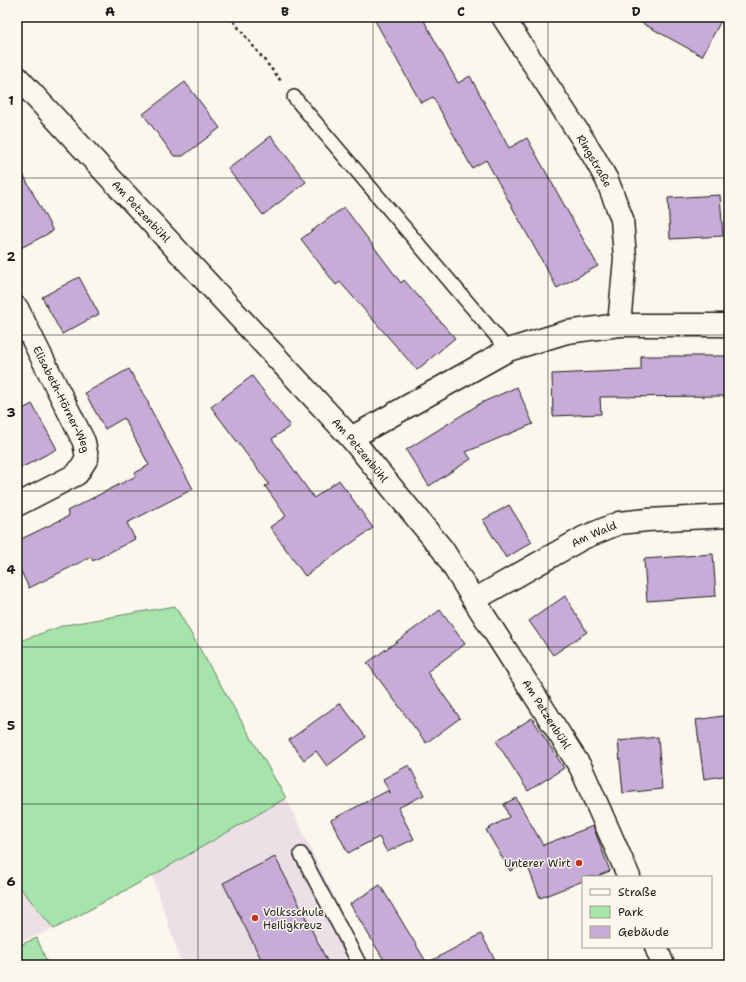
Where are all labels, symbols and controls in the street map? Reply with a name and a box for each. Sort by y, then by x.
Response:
text: A [105,3,115,20]
text: B [281,3,289,20]
text: C [457,3,465,20]
text: D [631,3,641,20]
text: 1 [8,92,14,109]
street label: Ringstraße [573,132,615,190]
street label: Am Petzenbühl [109,177,174,246]
text: 2 [6,248,16,265]
street label: Elisabeth-Hörner-Weg [30,343,93,454]
text: 3 [6,404,16,421]
street label: Am Petzenbühl [329,415,392,486]
street label: Am Wald [568,517,619,551]
text: 4 [6,561,16,578]
street label: Am Petzenbühl [519,676,575,753]
text: 5 [7,717,15,734]
place label: Unterer Wirt [504,856,571,871]
marker: Unterer Wirt [574,858,584,868]
text: 6 [6,873,16,890]
legend [582,876,712,948]
text: Straße [618,884,657,900]
text: Park [618,904,644,920]
place label: Volksschule Heiligkreuz [263,905,324,933]
marker: Volksschule Heiligkreuz [250,913,260,923]
text: Gebäude [618,924,669,940]

